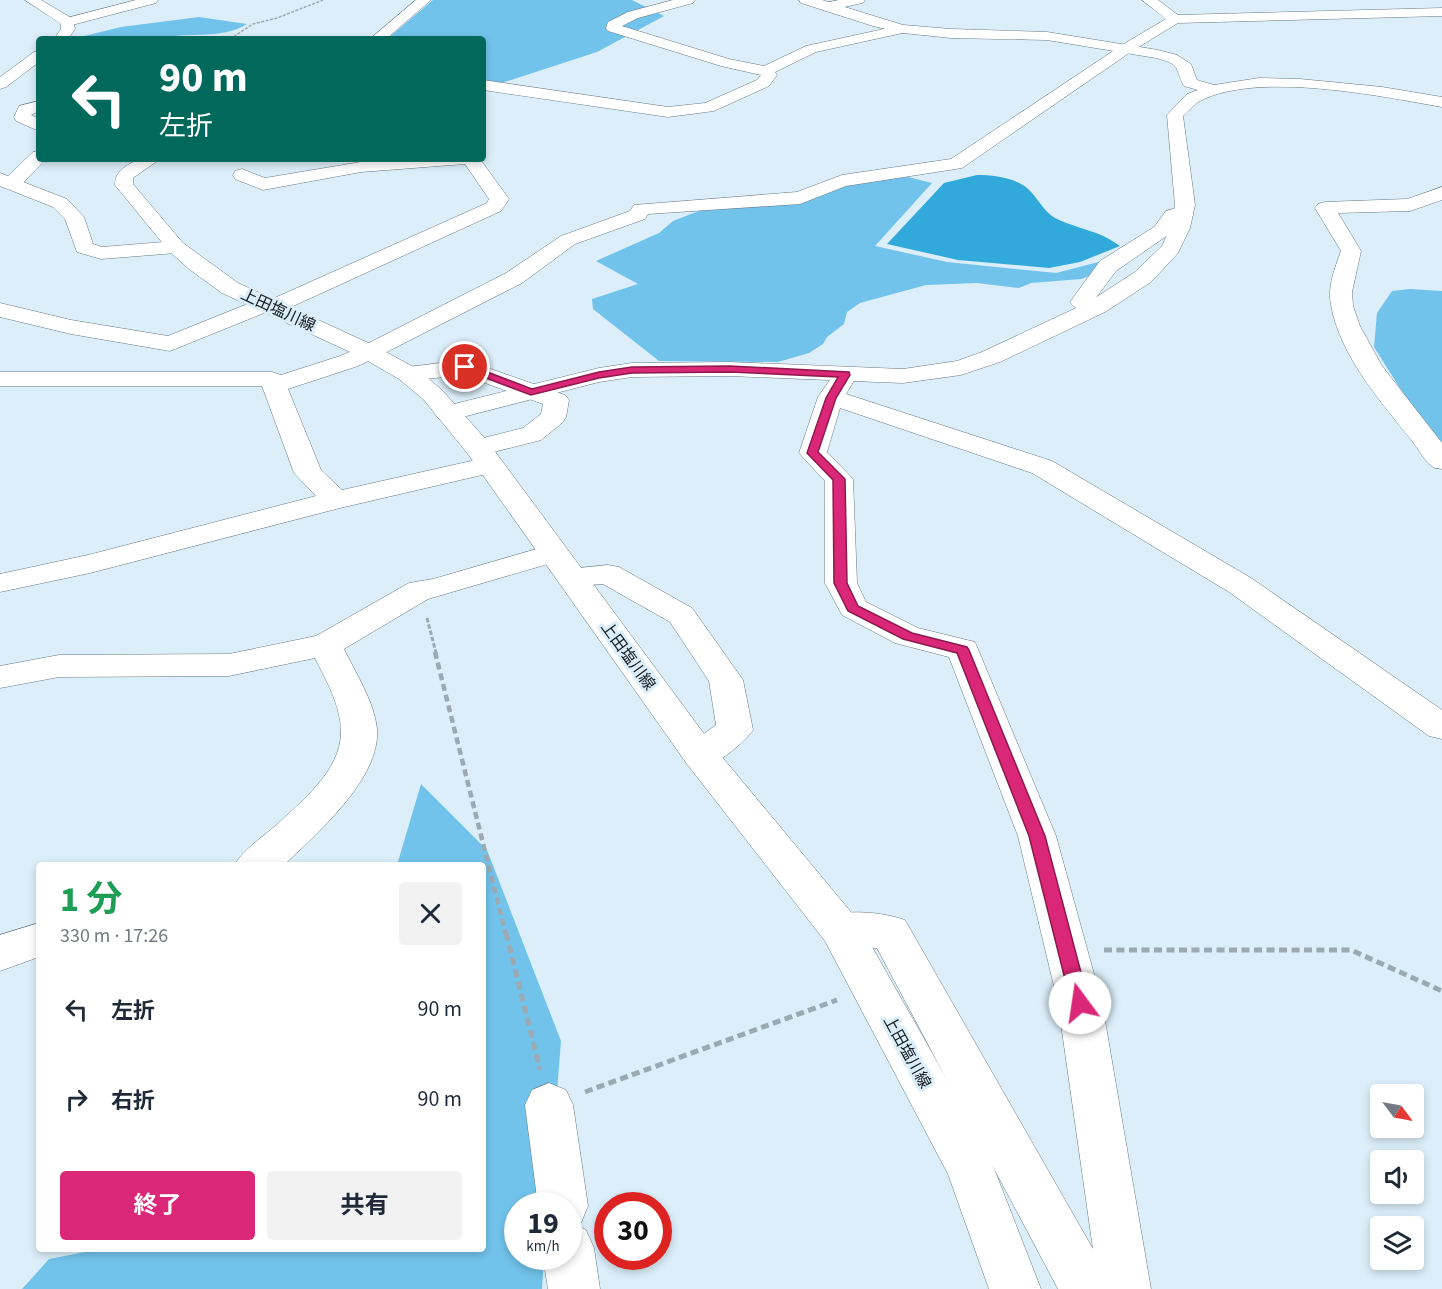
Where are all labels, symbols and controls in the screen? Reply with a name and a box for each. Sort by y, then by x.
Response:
text: 90 m [159,48,248,108]
icon: left [60,60,138,138]
text: 左折 [159,107,213,146]
street label: 上田塩川線 [237,283,319,337]
pin [439,341,490,392]
icon: arrive [448,350,481,383]
street label: 上田塩川線 [596,617,660,695]
text: 1 分 [60,874,122,925]
button: close [399,882,462,945]
text: 330 m · 17:26 [60,922,168,950]
position arrow [1048,971,1112,1035]
icon: left [60,993,93,1026]
text: 90 m [417,993,462,1025]
text: 左折 [111,995,155,1027]
street label: 上田塩川線 [878,1012,936,1092]
icon: right [60,1083,93,1116]
text: 90 m [417,1083,462,1115]
north arrow [1370,1084,1424,1138]
map controls [1370,1084,1424,1270]
text: 右折 [111,1085,155,1117]
button: sound [1370,1150,1424,1204]
button: 終了 [60,1171,255,1240]
button: 共有 [267,1171,462,1240]
speed limit sign: 30 [594,1192,672,1270]
text: 19 [527,1202,559,1245]
button: layers [1370,1216,1424,1270]
text: km/h [526,1236,560,1257]

